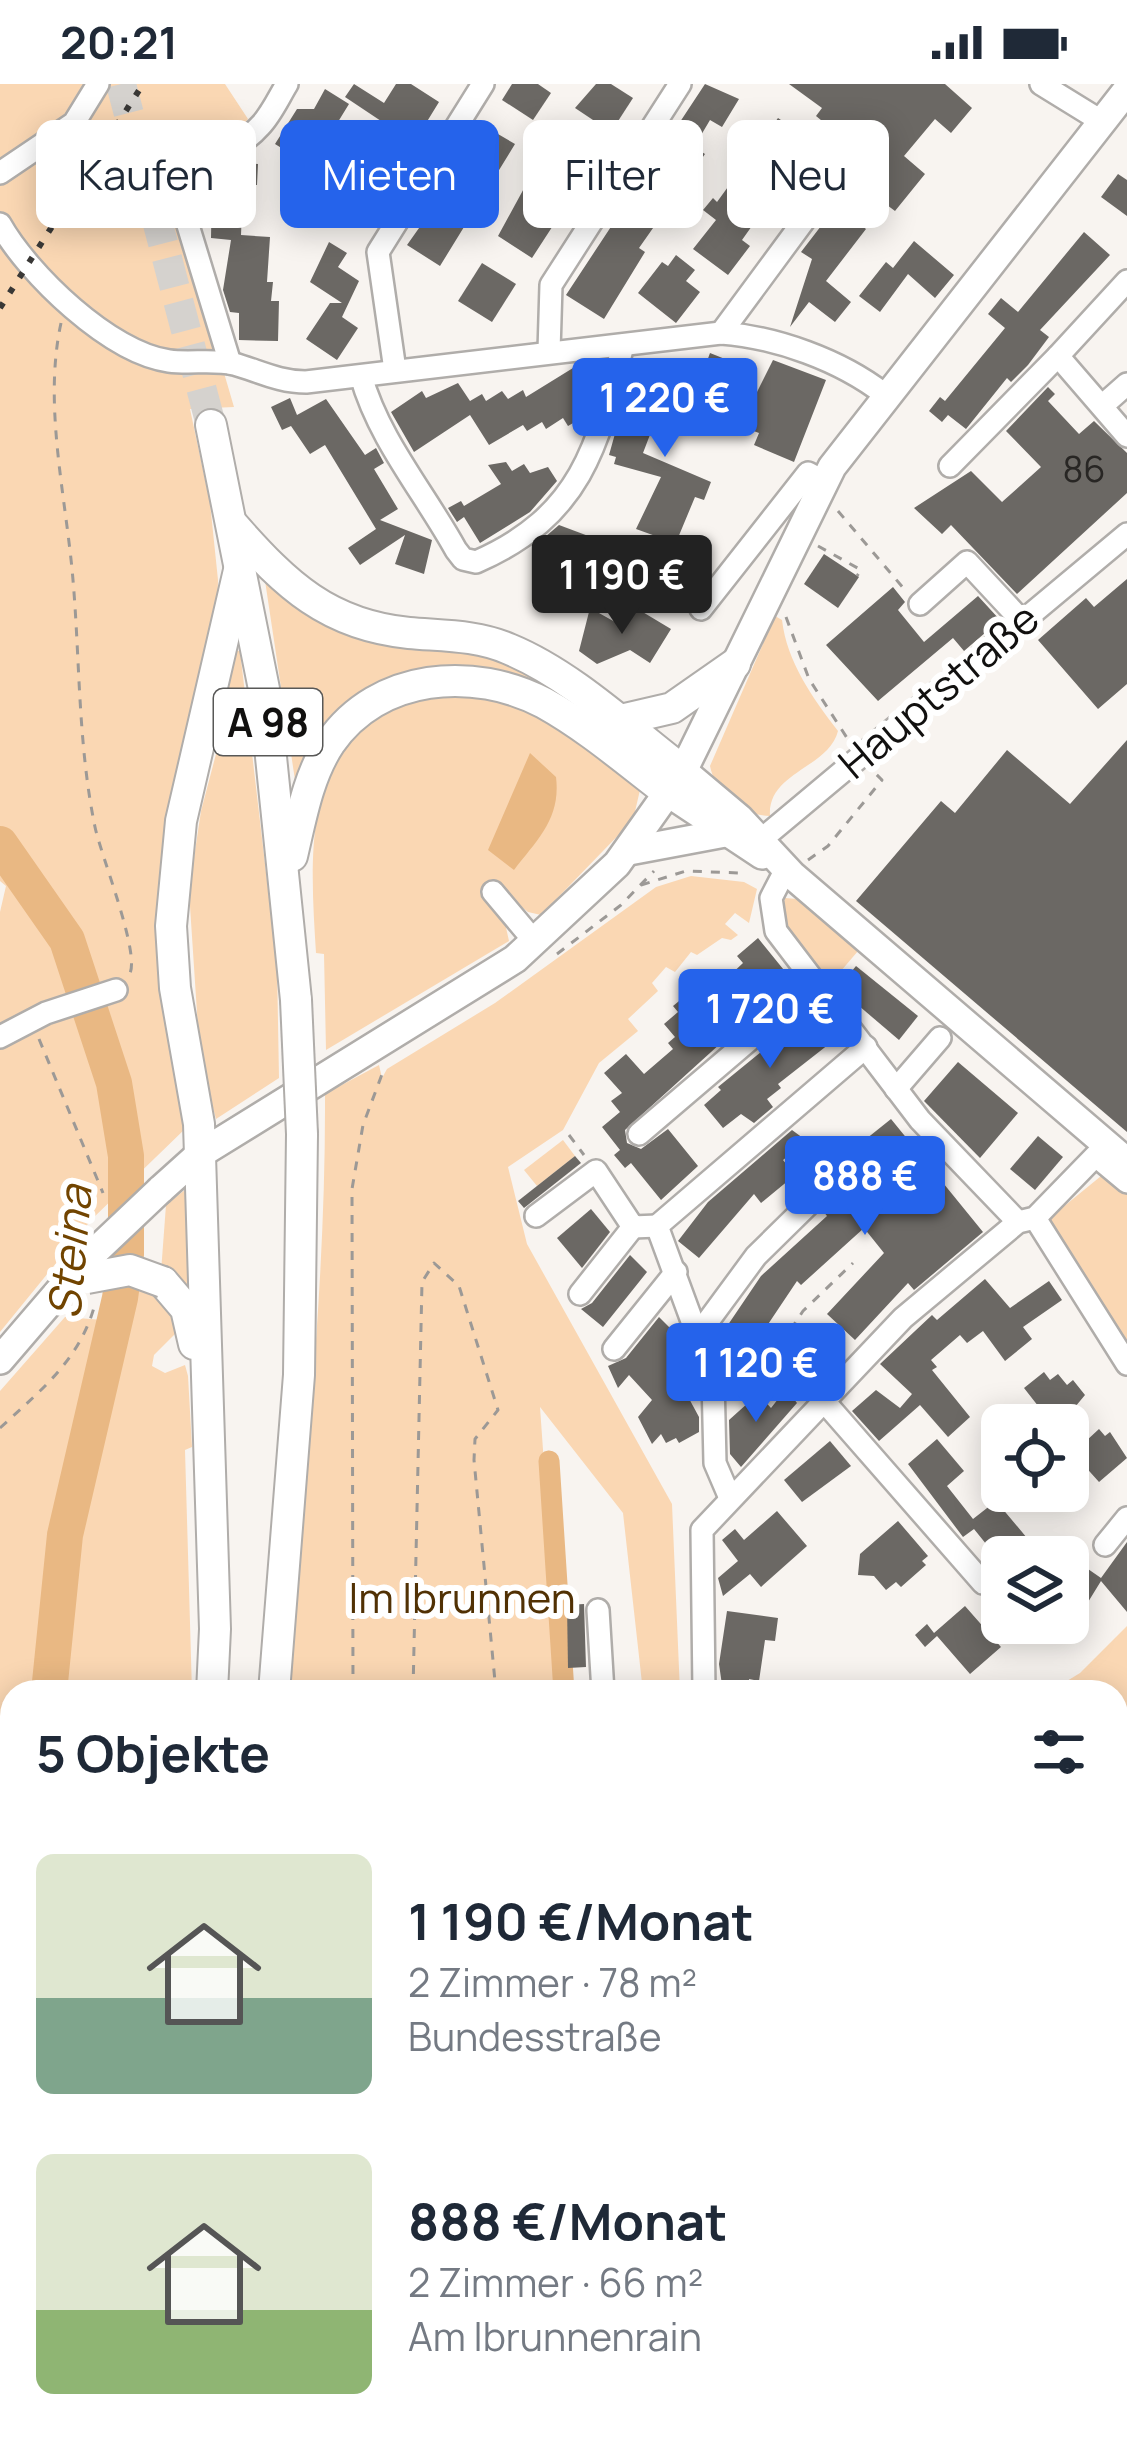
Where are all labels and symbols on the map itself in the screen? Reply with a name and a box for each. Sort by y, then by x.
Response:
pin: 1 220 € [554,358,776,460]
house number: 86 [1062,444,1106,493]
pin: 1 190 € [511,535,733,637]
street label: Hauptstraße [826,589,1050,791]
road number: A 98 [214,689,322,755]
pin: 1 720 € [659,969,881,1071]
pin: 888 € [781,1136,949,1238]
water label: Steina [32,1181,106,1321]
pin: 1 120 € [645,1323,867,1425]
park label: Im Ibrunnen [348,1568,576,1626]

